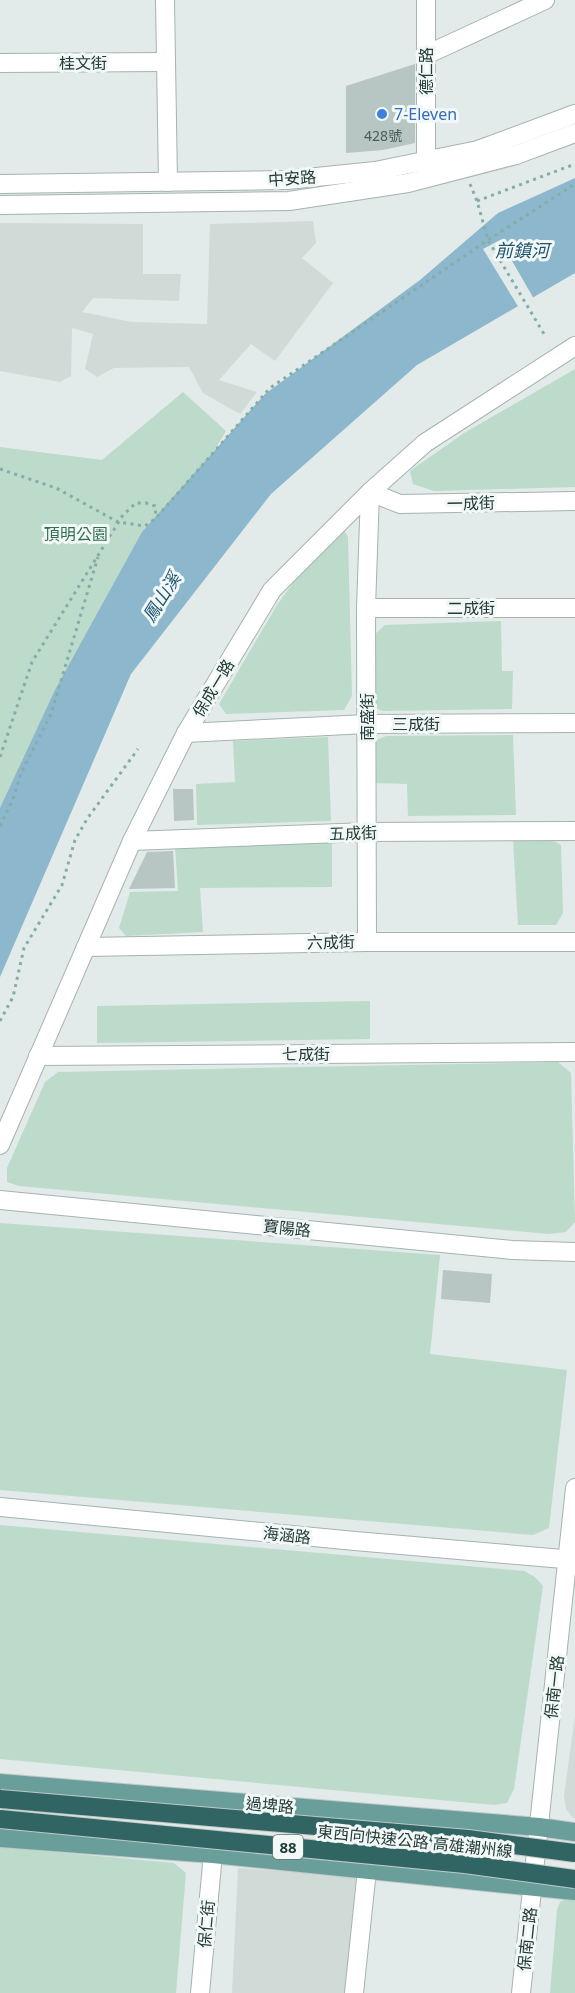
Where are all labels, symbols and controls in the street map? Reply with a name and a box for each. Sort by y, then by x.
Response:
street label: 德仁路 [415,47,437,95]
street label: 桂文街 [59,52,107,74]
place label: 7-Eleven [394,103,457,125]
marker: 7-Eleven [375,107,389,121]
house number: 428號 [364,126,402,145]
street label: 中安路 [267,165,317,191]
water label: 前鎮河 [495,238,552,262]
street label: 一成街 [447,492,495,514]
park label: 頂明公園 [44,523,108,545]
water label: 鳳山溪 [137,565,187,626]
street label: 二成街 [447,597,495,619]
street label: 保成一路 [187,655,239,721]
street label: 南盛街 [356,693,378,741]
street label: 三成街 [392,713,440,735]
street label: 五成街 [329,821,377,845]
street label: 六成街 [307,931,355,953]
street label: 七成街 [282,1043,330,1065]
street label: 寶陽路 [262,1215,312,1241]
street label: 海涵路 [262,1522,312,1548]
street label: 保南一路 [540,1654,568,1720]
street label: 過埤路 [245,1792,295,1818]
street label: 東西向快速公路 高雄潮州線 [316,1820,514,1862]
road number: 88 [273,1835,303,1859]
street label: 保仁街 [193,1899,219,1949]
street label: 保南二路 [513,1906,541,1972]

